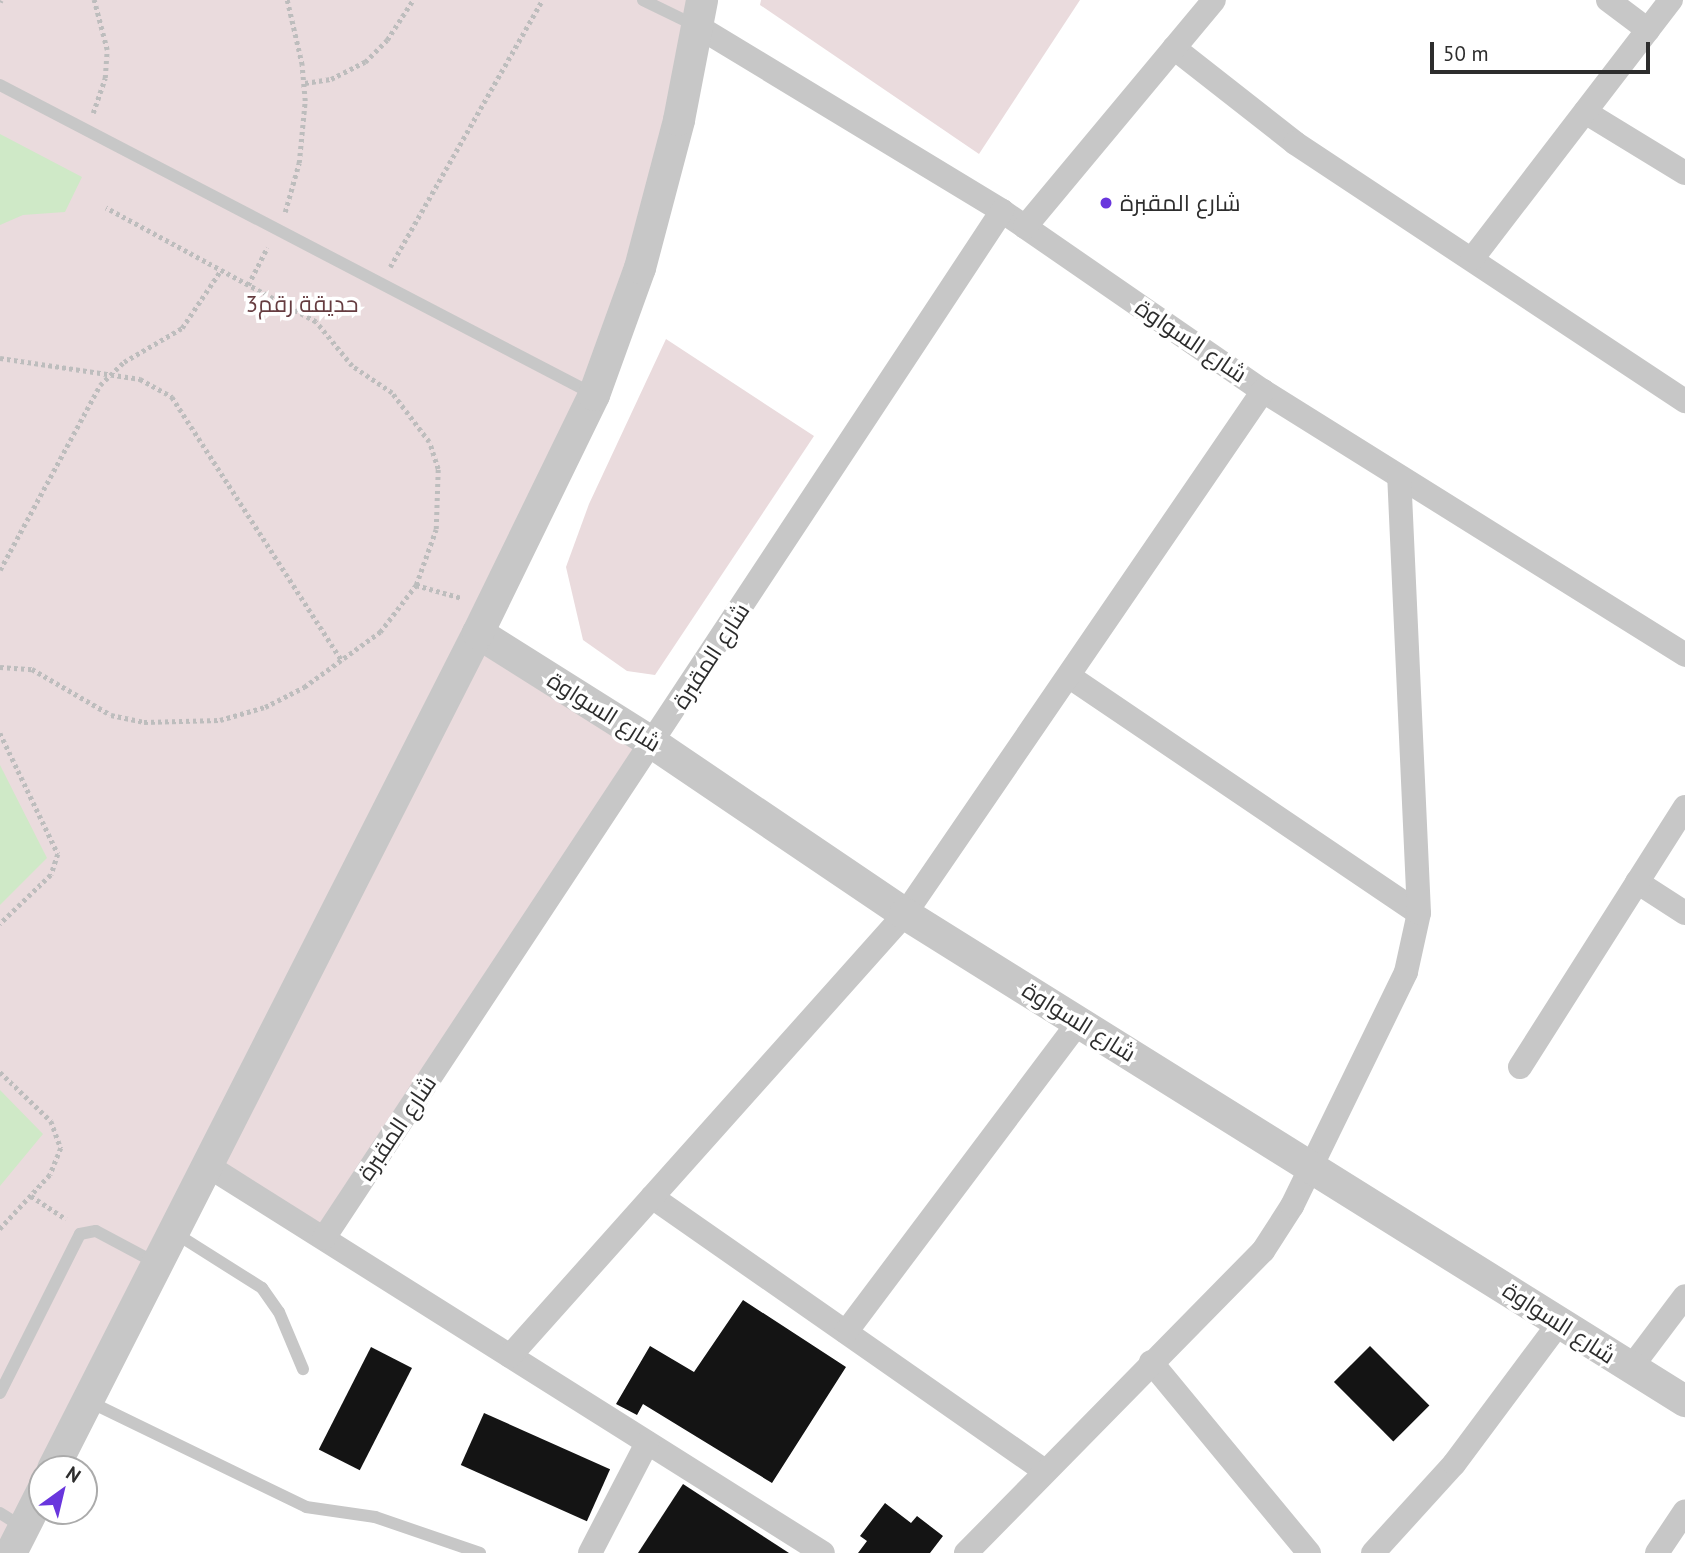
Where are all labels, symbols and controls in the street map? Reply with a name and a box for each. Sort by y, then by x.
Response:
scale bar [1433,28,1654,72]
text: 50 m [1443,40,1489,67]
place label: شارع المقبرة [1120,189,1241,217]
marker: شارع المقبرة [1098,195,1114,211]
park label: حديقة رقم3 [245,290,359,318]
street label: شارع السواوة [1130,294,1252,388]
street label: شارع المقبرة [667,598,755,714]
street label: شارع السواوة [542,666,666,758]
street label: شارع السواوة [1017,976,1141,1068]
street label: شارع المقبرة [352,1070,442,1186]
street label: شارع السواوة [1498,1276,1620,1370]
north arrow [28,1455,98,1525]
text: N [62,1461,86,1488]

